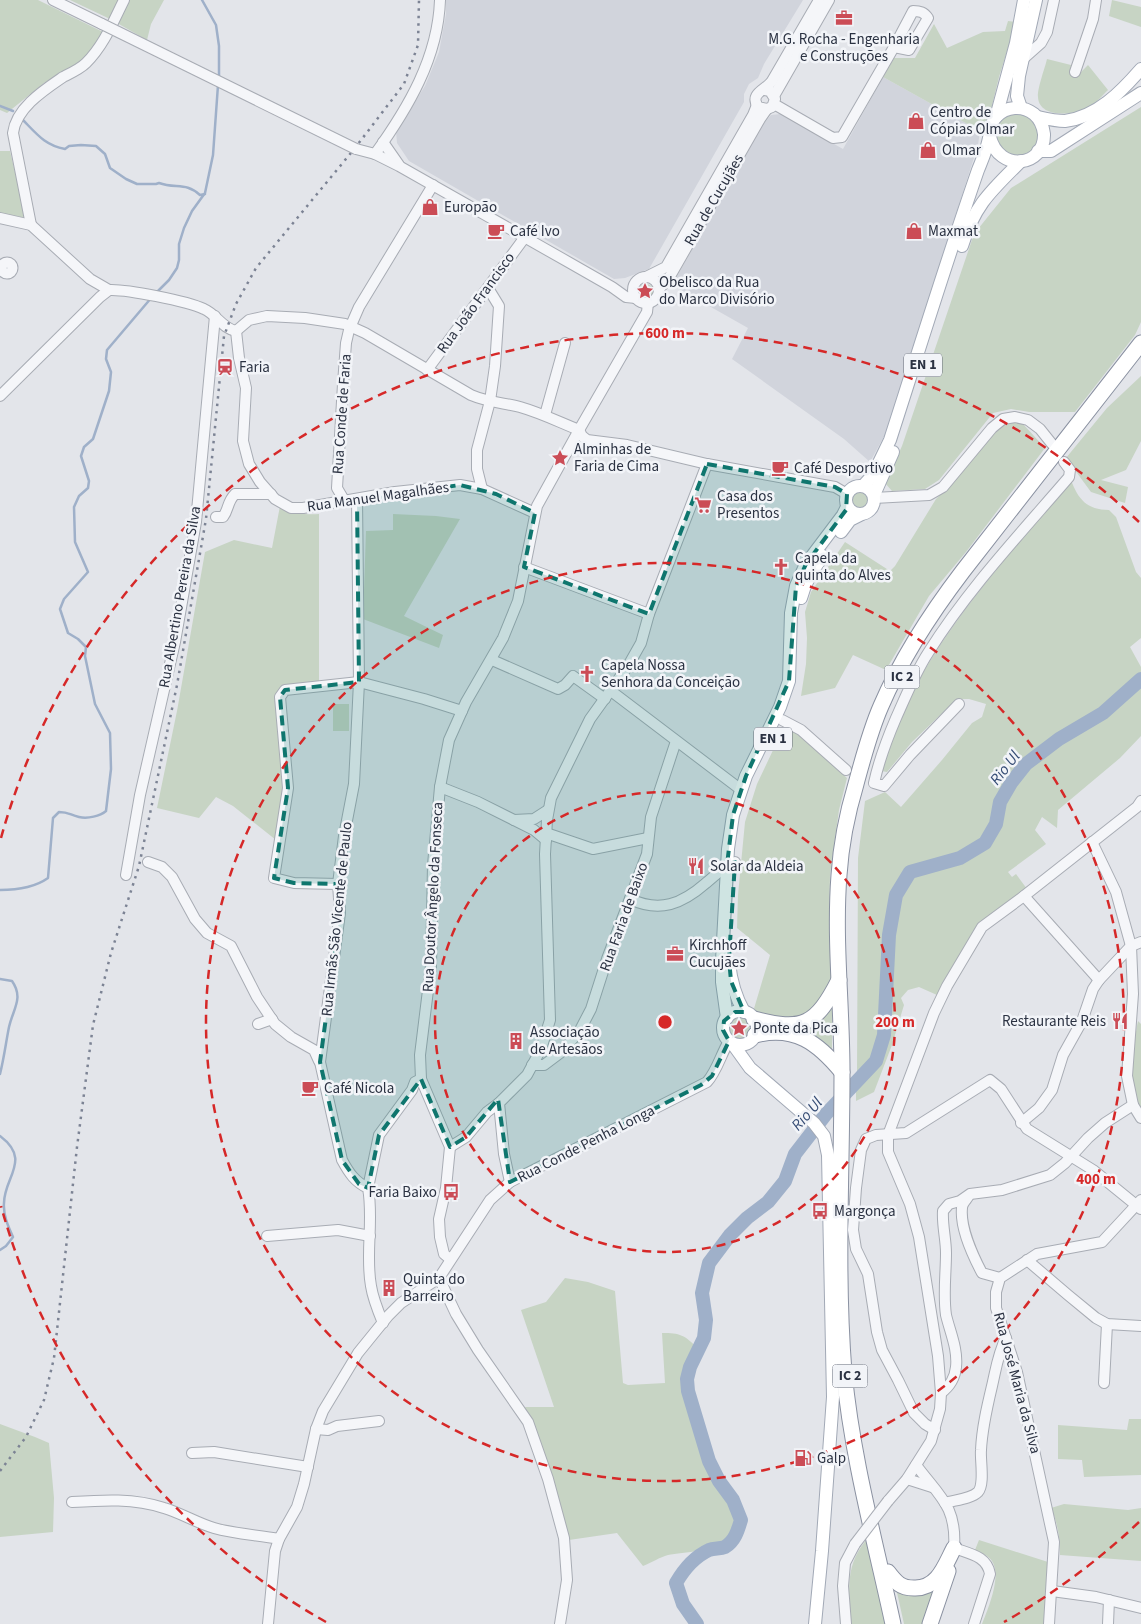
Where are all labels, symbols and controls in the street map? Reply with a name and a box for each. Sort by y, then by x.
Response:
office icon: M.G. Rocha - Engenharia e Construções [834,8,854,28]
place label: M.G. Rocha - Engenharia e Construções [768,29,920,67]
place label: Centro de Cópias Olmar [930,102,1015,140]
shop icon: Centro de Cópias Olmar [906,111,926,131]
shop icon: Olmar [918,140,938,160]
place label: Olmar [942,140,982,161]
street label: Rua de Cucujães [679,150,749,250]
shop icon: Europão [420,197,440,217]
place label: Europão [444,197,497,218]
cafe icon: Café Ivo [486,221,506,241]
place label: Café Ivo [510,221,560,242]
shop icon: Maxmat [904,221,924,241]
place label: Maxmat [928,221,978,242]
street label: Rua João Francisco [432,248,520,358]
place label: Obelisco da Rua do Marco Divisório [659,272,775,310]
place icon: Obelisco da Rua do Marco Divisório [635,281,655,301]
text: 600 m [645,323,685,344]
street label: Rua Conde de Faria [327,353,357,475]
road number: EN 1 [904,354,942,376]
station icon: Faria [215,357,235,377]
place label: Faria [239,357,270,378]
place label: Alminhas de Faria de Cima [574,439,659,477]
place icon: Alminhas de Faria de Cima [550,448,570,468]
cafe icon: Café Desportivo [770,458,790,478]
place label: Café Desportivo [794,458,893,479]
street label: Rua Manuel Magalhães [306,477,450,517]
place label: Casa dos Presentos [717,486,779,524]
supermarket icon: Casa dos Presentos [693,495,713,515]
street label: Rua Albertino Pereira da Silva [154,505,206,689]
place label: Capela da quinta do Alves [795,548,891,586]
church icon: Capela da quinta do Alves [771,557,791,577]
place label: Capela Nossa Senhora da Conceição [601,655,740,693]
church icon: Capela Nossa Senhora da Conceição [577,664,597,684]
road number: IC 2 [884,666,920,689]
road number: EN 1 [754,728,792,751]
water label: Rio Ul [985,746,1025,790]
street label: Rua Doutor Ângelo da Fonseca [418,801,448,993]
street label: Rua Irmãs São Vicente de Paulo [316,821,358,1017]
restaurant icon: Solar da Aldeia [686,856,706,876]
place label: Solar da Aldeia [710,856,804,877]
street label: Rua Faria de Baixo [595,860,653,974]
place label: Kirchhoff Cucujães [689,935,748,973]
office icon: Kirchhoff Cucujães [665,944,685,964]
place label: Restaurante Reis [1002,1011,1106,1032]
restaurant icon: Restaurante Reis [1110,1011,1130,1031]
text: 200 m [875,1012,915,1033]
centre of rings [656,1013,674,1031]
place icon: Ponte da Pica [729,1018,749,1038]
place label: Ponte da Pica [753,1018,838,1039]
place label: Associação de Artesãos [530,1022,603,1060]
building icon: Associação de Artesãos [506,1031,526,1051]
cafe icon: Café Nicola [300,1078,320,1098]
place label: Café Nicola [324,1078,394,1099]
water label: Rio Ul [786,1092,828,1136]
street label: Rua Conde Penha Longa [514,1100,658,1188]
text: 400 m [1076,1169,1116,1190]
place label: Faria Baixo [368,1182,437,1203]
bus stop icon: Faria Baixo [441,1182,461,1202]
bus stop icon: Margonça [810,1201,830,1221]
place label: Margonça [834,1201,895,1222]
place label: Quinta do Barreiro [403,1269,465,1307]
building icon: Quinta do Barreiro [379,1278,399,1298]
street label: Rua José Maria da Silva [988,1310,1046,1456]
road number: IC 2 [832,1364,868,1388]
fuel station icon: Galp [793,1448,813,1468]
place label: Galp [817,1448,846,1469]

